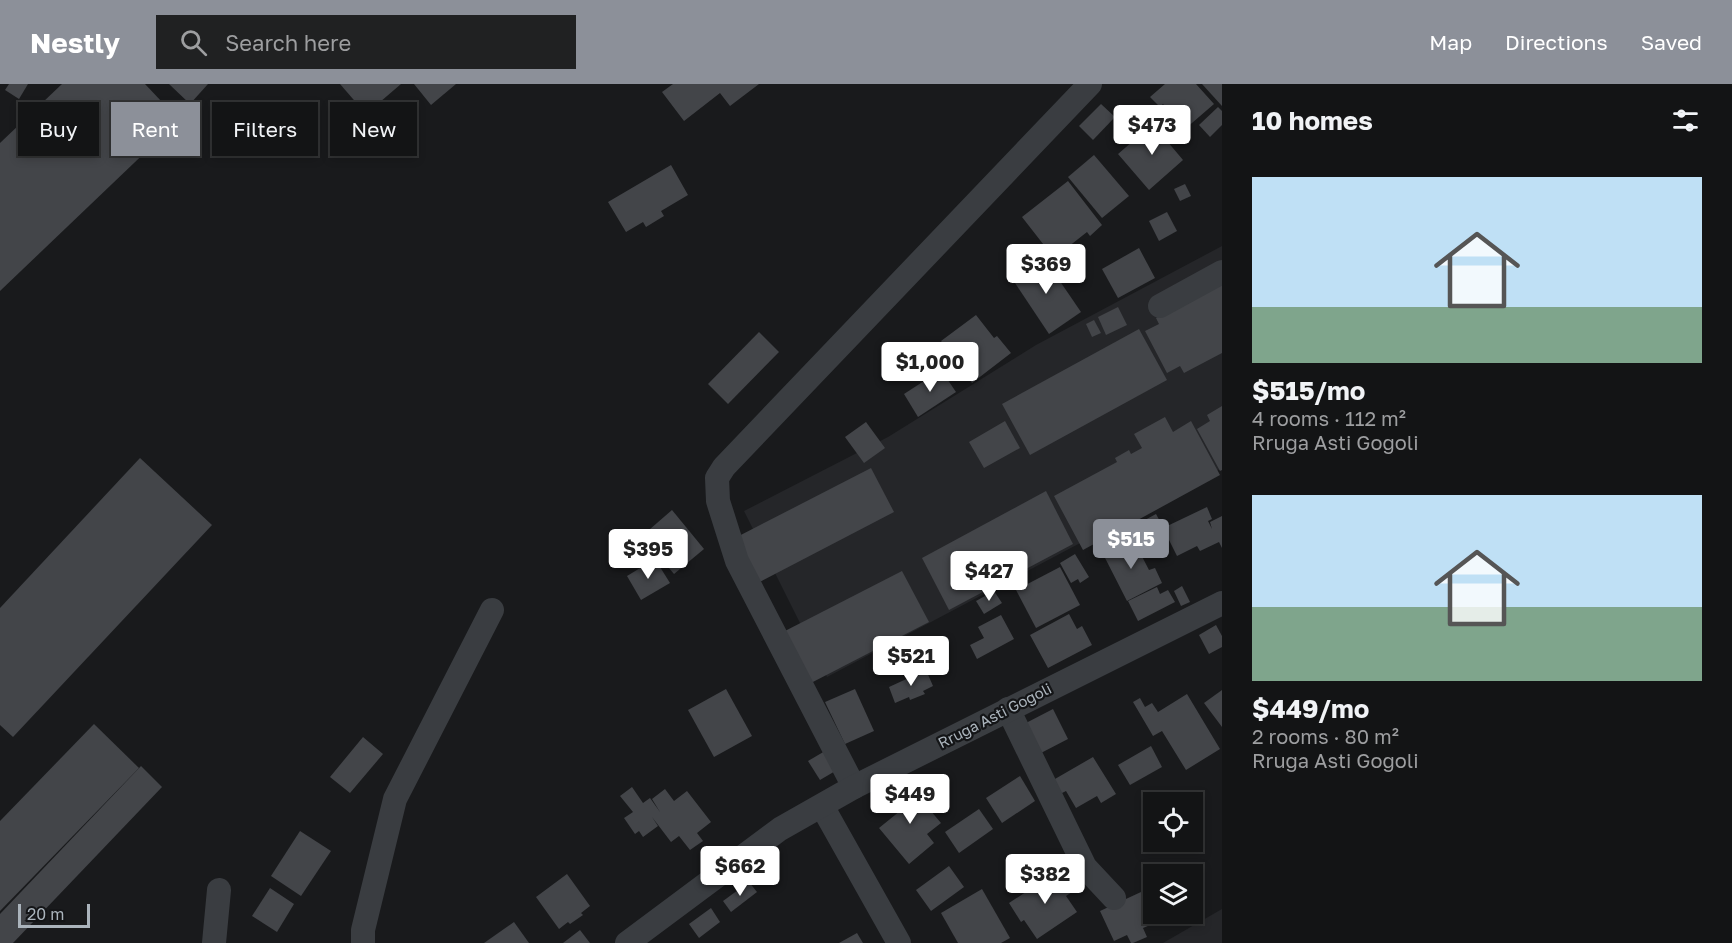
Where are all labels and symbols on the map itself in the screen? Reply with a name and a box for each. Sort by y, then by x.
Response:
pin: $473 [1116,105,1188,156]
pin: $369 [1010,244,1082,295]
pin: $1,000 [881,342,979,393]
pin: $515 [1095,519,1167,570]
pin: $395 [612,529,684,580]
pin: $427 [953,551,1025,602]
pin: $521 [875,636,947,687]
street label: Rruga Asti Gogoli [935,679,1054,751]
pin: $449 [874,774,946,825]
pin: $662 [704,846,776,897]
pin: $382 [1009,854,1081,905]
scale bar [18,901,90,928]

